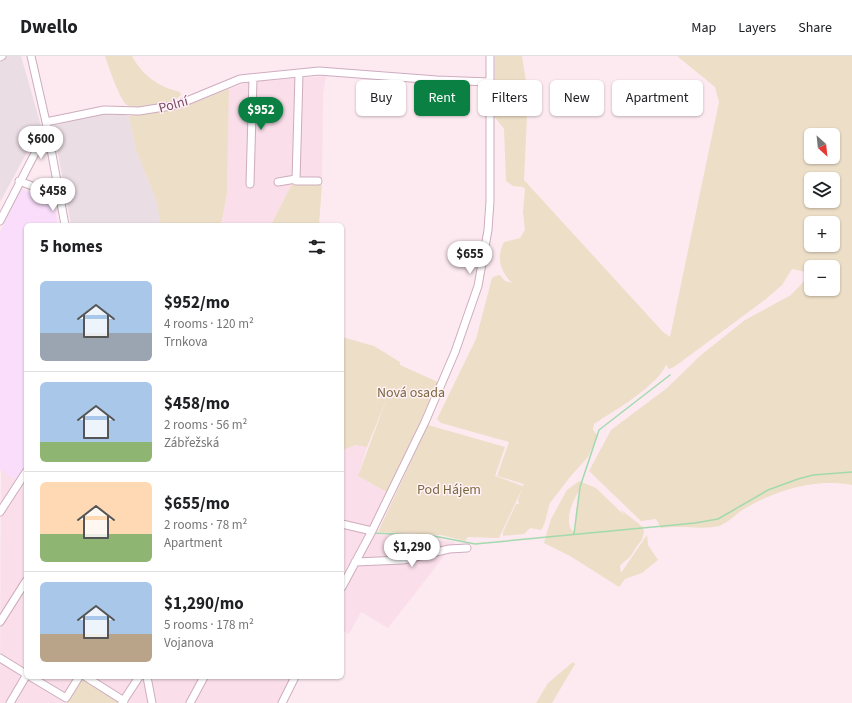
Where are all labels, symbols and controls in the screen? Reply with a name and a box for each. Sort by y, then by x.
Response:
text: Dwello [20,14,78,41]
text: Map [691,18,716,38]
text: Layers [738,18,776,38]
text: Share [798,18,832,38]
chip: Buy [356,80,406,116]
chip: Rent [414,80,470,116]
chip: Filters [478,80,542,116]
chip: New [550,80,604,116]
chip: Apartment [612,80,703,116]
street label: Polní [156,91,191,118]
pin: $952 [237,97,285,131]
text: $952 [247,101,275,119]
pin: $600 [17,126,65,160]
north arrow [804,128,840,164]
map controls [804,128,840,296]
text: $600 [27,130,55,148]
button: layers [804,172,840,208]
pin: $458 [29,178,77,212]
text: $458 [39,182,67,200]
button: + [804,216,840,252]
text: 5 homes [40,235,102,259]
icon: filters [306,236,328,258]
pin: $655 [446,241,494,275]
text: $655 [456,245,484,263]
button: − [804,260,840,296]
text: $952/mo [164,291,230,315]
icon: home [72,297,120,345]
text: 4 rooms · 120 m² [164,315,254,333]
text: Trnkova [164,333,208,351]
park label: Nová osada [377,383,445,403]
text: $458/mo [164,392,230,416]
icon: home [72,398,120,446]
text: 2 rooms · 56 m² [164,416,247,434]
text: Zábřežská [164,434,219,452]
park label: Pod Hájem [417,480,481,500]
text: $655/mo [164,492,230,516]
icon: home [72,498,120,546]
text: 2 rooms · 78 m² [164,516,247,534]
text: Apartment [164,534,222,552]
pin: $1,290 [379,534,445,568]
text: $1,290 [393,538,431,556]
text: $1,290/mo [164,592,244,616]
icon: home [72,598,120,646]
text: 5 rooms · 178 m² [164,616,254,634]
text: Vojanova [164,634,214,652]

